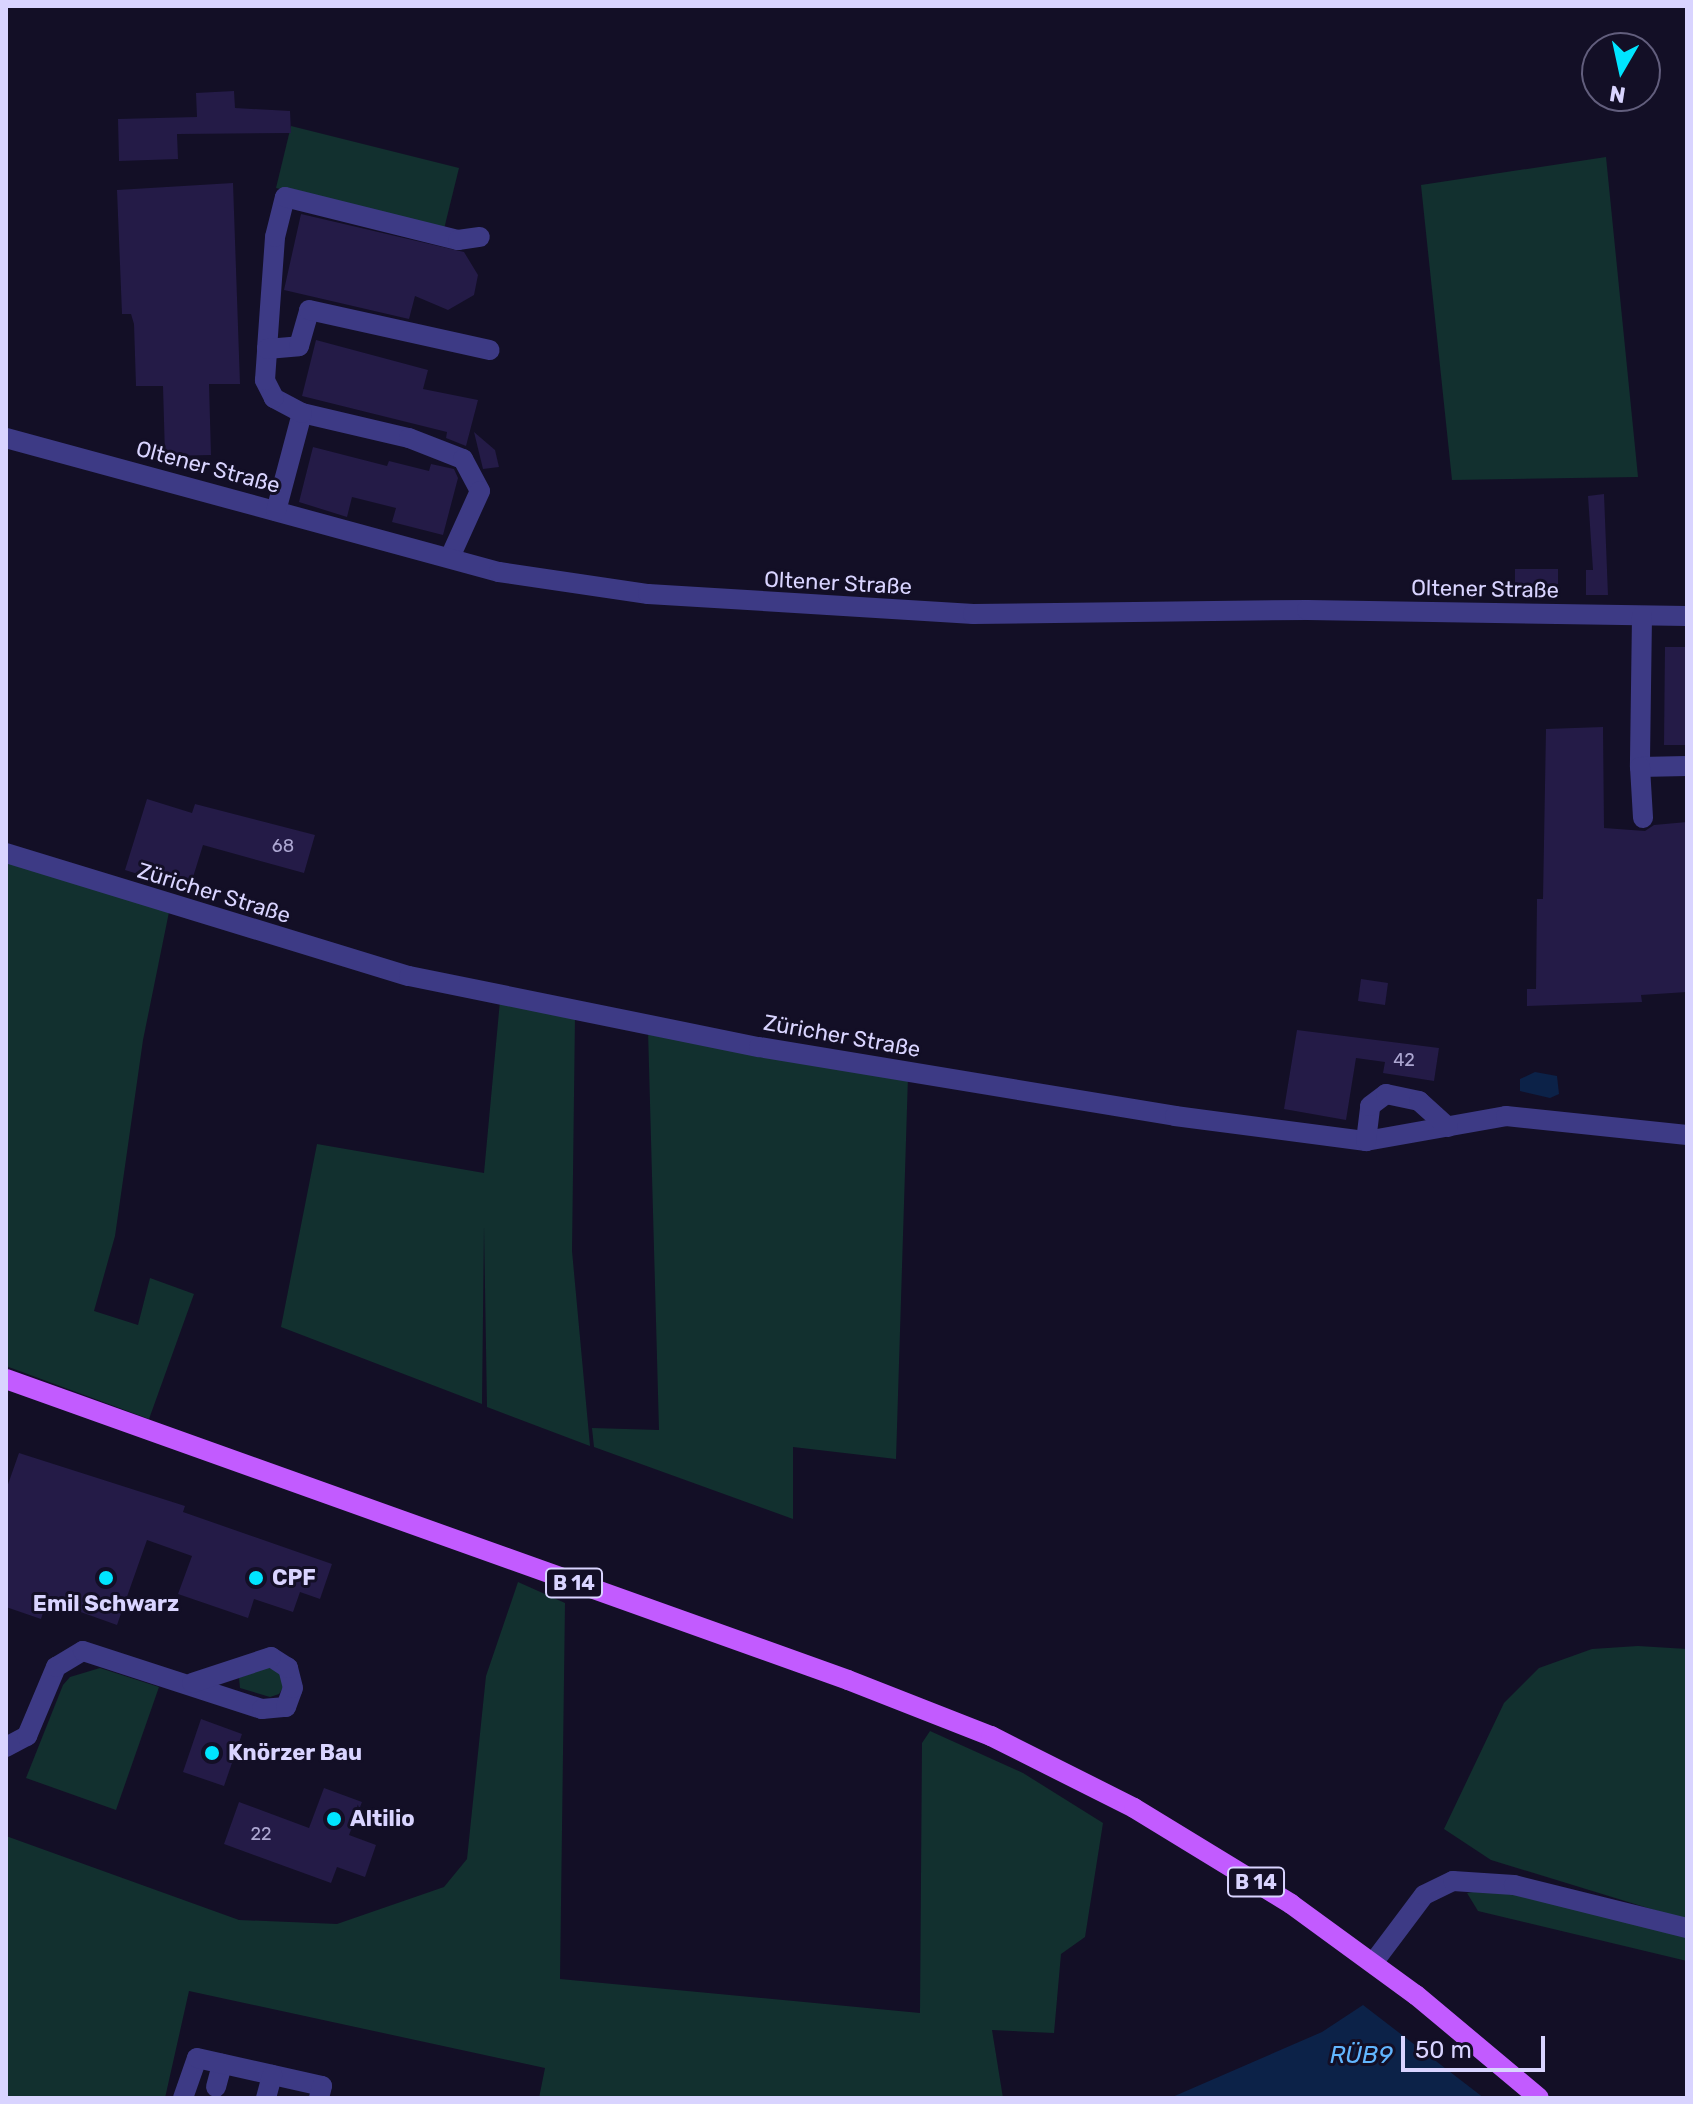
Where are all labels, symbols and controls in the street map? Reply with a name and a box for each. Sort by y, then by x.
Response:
north arrow [1581,32,1661,112]
text: N [1608,80,1627,109]
street label: Oltener Straße [133,435,283,499]
street label: Oltener Straße [763,566,913,600]
street label: Oltener Straße [1411,575,1559,603]
house number: 68 [272,835,294,857]
street label: Züricher Straße [134,857,294,929]
street label: Züricher Straße [761,1009,923,1063]
house number: 42 [1393,1049,1415,1071]
place label: CPF [272,1565,316,1591]
road number: B 14 [544,1567,604,1599]
marker: Emil Schwarz [97,1569,115,1587]
marker: CPF [247,1569,265,1587]
place label: Emil Schwarz [33,1591,179,1617]
place label: Knörzer Bau [228,1740,363,1766]
marker: Knörzer Bau [203,1744,221,1762]
place label: Altilio [350,1806,415,1832]
marker: Altilio [325,1810,343,1828]
house number: 22 [250,1823,272,1845]
road number: B 14 [1226,1866,1286,1898]
scale bar [1405,2020,1549,2070]
text: 50 m [1415,2036,1472,2064]
water label: RÜB9 [1330,2042,1392,2070]

